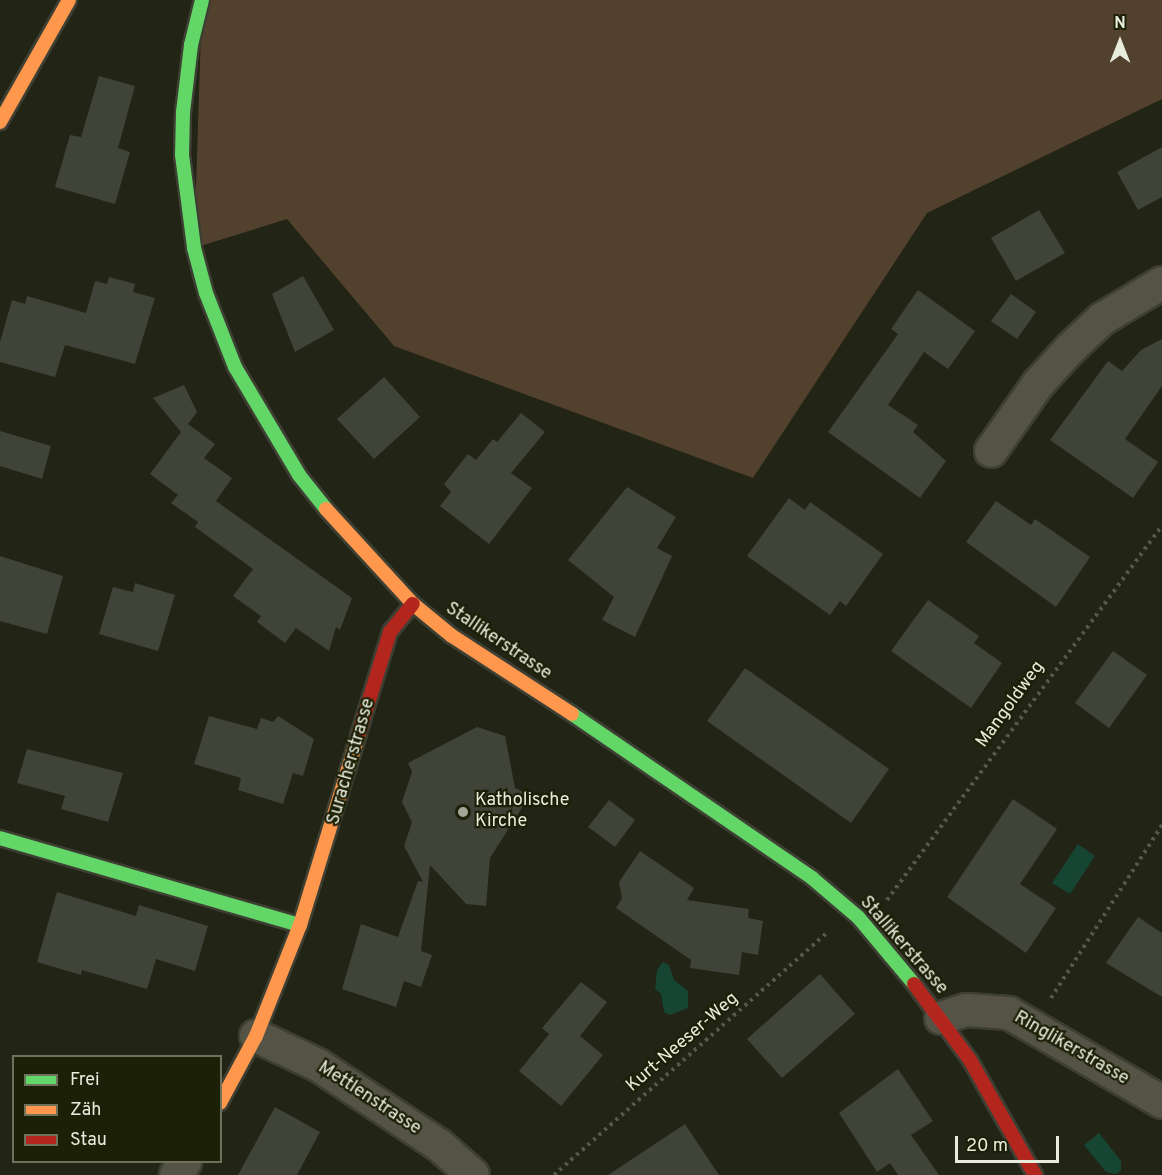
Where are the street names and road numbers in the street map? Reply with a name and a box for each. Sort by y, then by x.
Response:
street label: Stallikerstrasse [441,599,555,685]
street label: Mangoldweg [972,657,1050,753]
street label: Suracherstrasse [324,696,380,828]
street label: Stallikerstrasse [854,892,952,1000]
street label: Kurt-Neeser-Weg [623,989,743,1097]
street label: Ringlikerstrasse [1010,1007,1132,1091]
street label: Mettlenstrasse [313,1058,425,1140]

